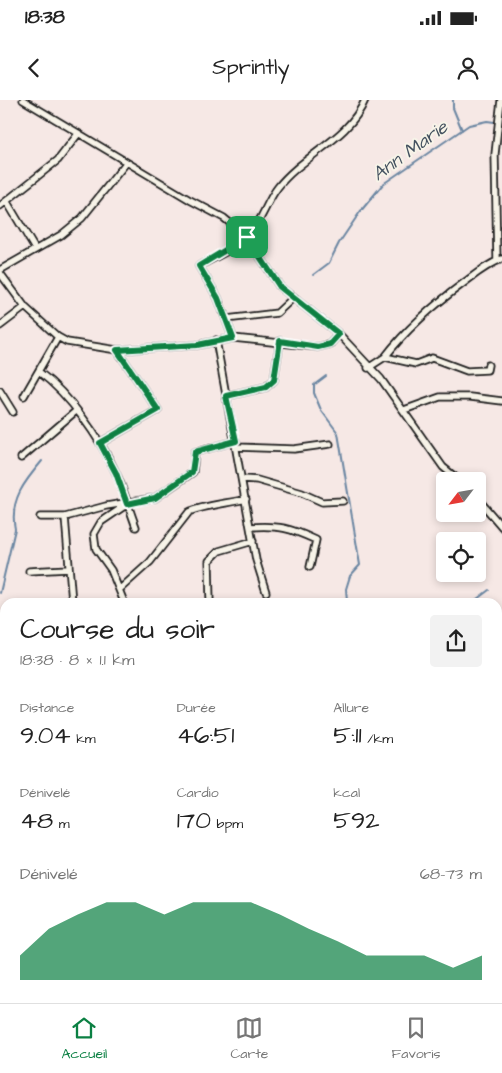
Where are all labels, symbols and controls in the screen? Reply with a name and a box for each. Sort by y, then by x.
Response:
text: 18:38 [25,4,65,31]
text: Sprintly [212,52,290,83]
icon: back [20,54,48,82]
icon: person [454,54,482,82]
water label: Ann Marie [367,113,455,188]
pin [226,216,268,258]
icon: arrive [233,223,261,251]
north arrow [436,472,486,522]
map controls [436,472,486,582]
button: locate [436,532,486,582]
text: Course du soir [20,610,215,649]
button: share [430,615,482,667]
text: 18:38 · 8 × 1.1 km [20,649,134,671]
text: Distance [20,698,74,718]
text: Durée [177,698,216,718]
text: Allure [333,698,369,718]
text: 9.04 [20,718,71,753]
text: 46:51 [177,718,234,753]
text: 5:11 [333,718,362,753]
text: km [71,729,96,749]
text: /km [362,729,393,749]
text: Dénivelé [20,783,70,803]
text: Cardio [177,783,219,803]
text: kcal [333,783,360,803]
text: 48 [20,803,53,838]
text: 170 [177,803,211,838]
text: 592 [333,803,380,838]
text: m [53,814,70,834]
text: bpm [211,814,243,834]
text: Dénivelé [20,863,78,885]
text: 68–73 m [420,863,482,885]
tab: Accueil [62,1014,107,1064]
tab: Carte [230,1014,268,1064]
tab: Favoris [392,1014,440,1064]

